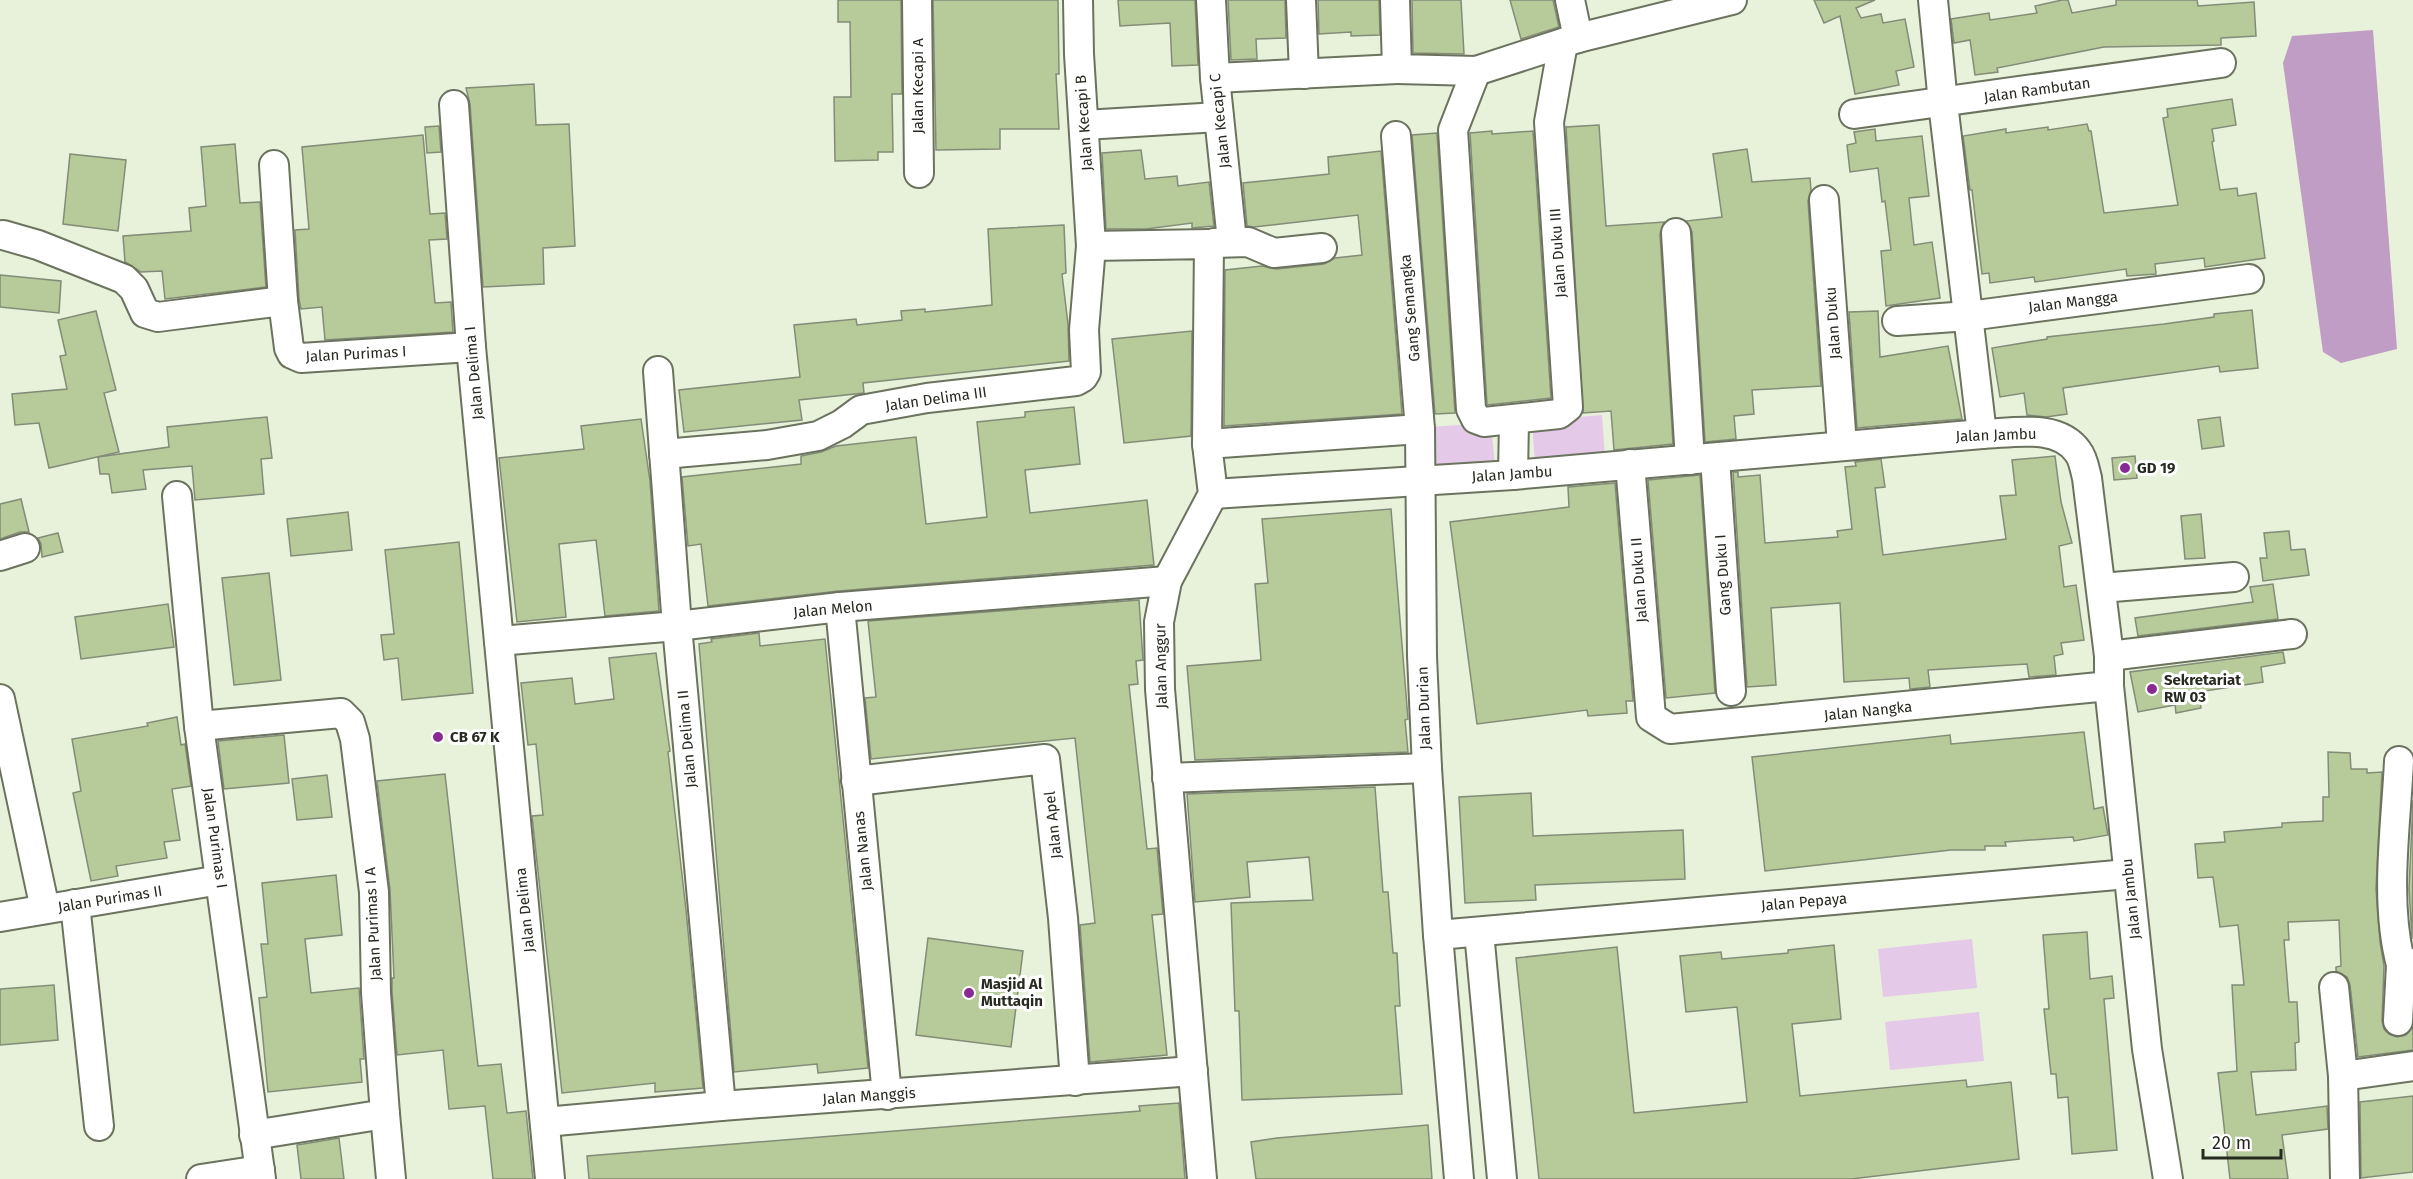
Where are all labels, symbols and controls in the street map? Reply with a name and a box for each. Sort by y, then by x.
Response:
street label: Jalan Kecapi A [909,38,927,134]
street label: Jalan Kecapi C [1206,72,1234,169]
street label: Jalan Kecapi B [1072,74,1096,172]
street label: Jalan Rambutan [1982,74,2092,106]
street label: Jalan Duku III [1546,208,1570,298]
street label: Gang Semangka [1396,254,1424,362]
street label: Jalan Duku [1821,286,1845,360]
street label: Jalan Mangga [2027,288,2119,316]
street label: Jalan Delima I [461,326,487,420]
street label: Jalan Purimas I [305,342,407,366]
street label: Jalan Delima III [884,383,988,415]
street label: Jalan Jambu [1955,425,2037,445]
place label: GD 19 [2137,459,2175,477]
marker: GD 19 [2118,461,2132,475]
street label: Jalan Jambu [1471,462,1553,486]
street label: Gang Duku I [1711,534,1735,616]
street label: Jalan Duku II [1627,537,1651,623]
street label: Jalan Melon [793,597,873,621]
street label: Jalan Anggur [1151,623,1171,709]
street label: Jalan Durian [1414,666,1434,750]
place label: Sekretariat RW 03 [2164,671,2241,706]
marker: Sekretariat RW 03 [2145,682,2159,696]
street label: Jalan Delima II [674,689,700,789]
street label: Jalan Nangka [1823,697,1913,725]
place label: CB 67 K [450,728,500,746]
marker: CB 67 K [431,730,445,744]
street label: Jalan Purimas I [199,787,231,889]
street label: Jalan Apel [1040,790,1065,860]
street label: Jalan Nanas [850,810,876,892]
street label: Jalan Jambu [2118,858,2144,940]
street label: Jalan Purimas I A [361,866,385,981]
street label: Jalan Delima [512,867,538,953]
street label: Jalan Purimas II [56,882,164,916]
street label: Jalan Pepaya [1760,889,1848,915]
place label: Masjid Al Muttaqin [981,975,1043,1010]
marker: Masjid Al Muttaqin [962,986,976,1000]
street label: Jalan Manggis [822,1084,916,1108]
scale bar [2203,1122,2281,1160]
text: 20 m [2212,1132,2251,1154]

